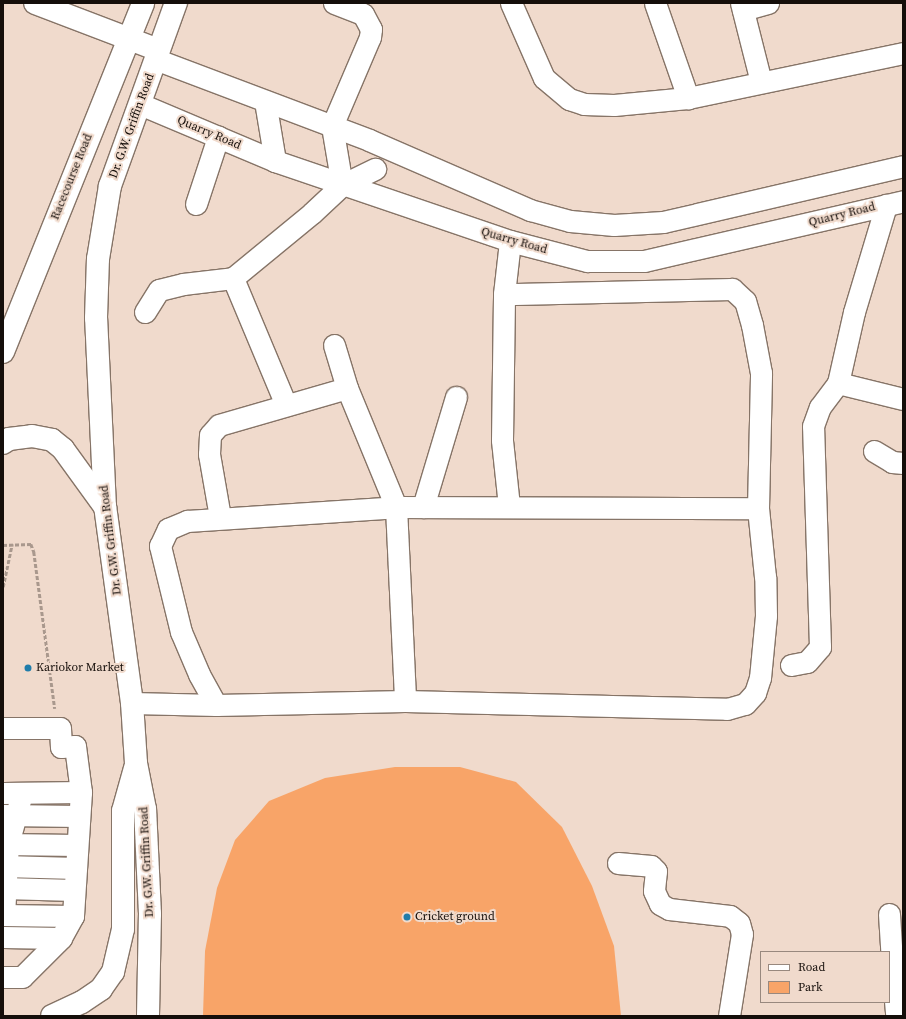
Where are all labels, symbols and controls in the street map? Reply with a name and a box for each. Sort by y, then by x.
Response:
street label: Dr. G.W. Griffin Road [106,72,158,180]
street label: Quarry Road [175,113,243,153]
street label: Racecourse Road [48,132,96,222]
street label: Quarry Road [807,200,877,230]
street label: Quarry Road [479,225,549,257]
street label: Dr. G.W. Griffin Road [97,484,125,596]
place label: Kariokor Market [36,661,124,675]
marker: Kariokor Market [23,663,33,673]
street label: Dr. G.W. Griffin Road [137,806,157,918]
place label: Cricket ground [415,910,495,924]
marker: Cricket ground [402,912,412,922]
legend [760,951,890,1003]
text: Road [798,959,825,975]
text: Park [798,979,823,995]

